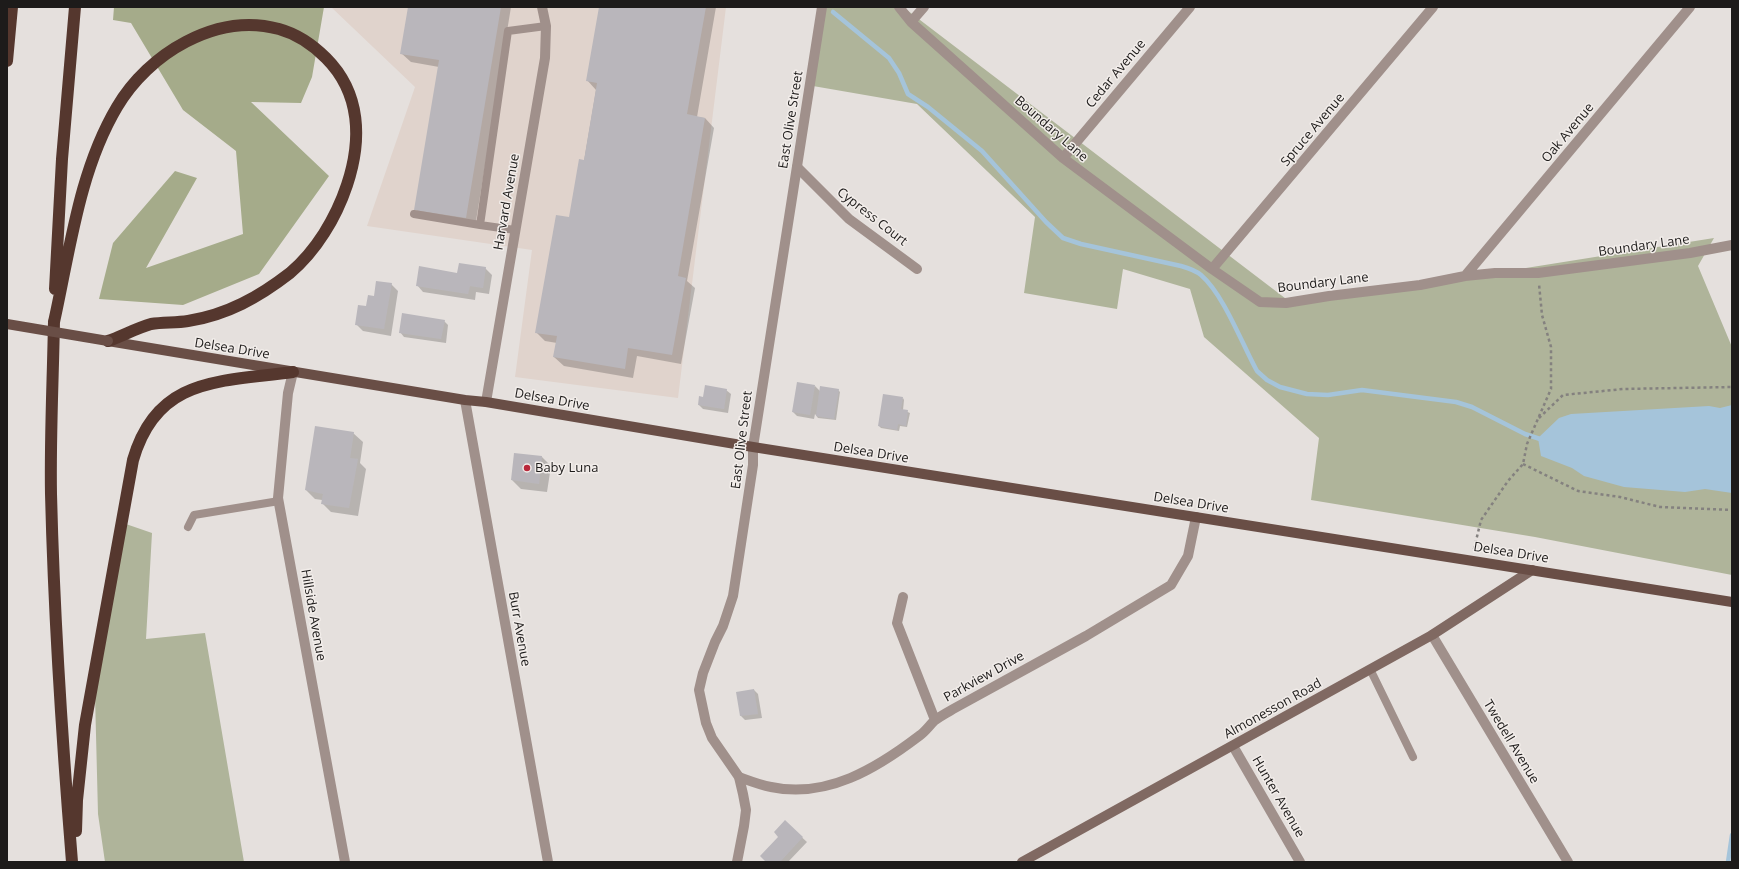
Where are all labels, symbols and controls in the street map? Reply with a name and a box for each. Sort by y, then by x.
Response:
street label: Cedar Avenue [1083,37,1149,111]
street label: East Olive Street [776,70,806,170]
street label: Spruce Avenue [1278,90,1348,170]
street label: Boundary Lane [1011,93,1091,165]
street label: Oak Avenue [1539,100,1597,166]
street label: Harvard Avenue [491,153,523,251]
street label: Cypress Court [834,185,910,249]
street label: Boundary Lane [1597,232,1691,260]
street label: Boundary Lane [1276,270,1370,296]
street label: Delsea Drive [193,335,271,363]
street label: Delsea Drive [513,386,591,414]
street label: East Olive Street [728,390,756,490]
street label: Delsea Drive [832,439,910,467]
place label: Baby Luna [535,460,598,476]
marker: Baby Luna [522,463,532,473]
street label: Delsea Drive [1152,489,1230,517]
street label: Delsea Drive [1472,539,1550,567]
street label: Hillside Avenue [297,568,329,662]
street label: Burr Avenue [505,590,533,668]
street label: Parkview Drive [941,648,1027,706]
street label: Almonesson Road [1221,676,1325,742]
street label: Twedell Avenue [1480,697,1542,787]
street label: Hunter Avenue [1248,754,1308,840]

